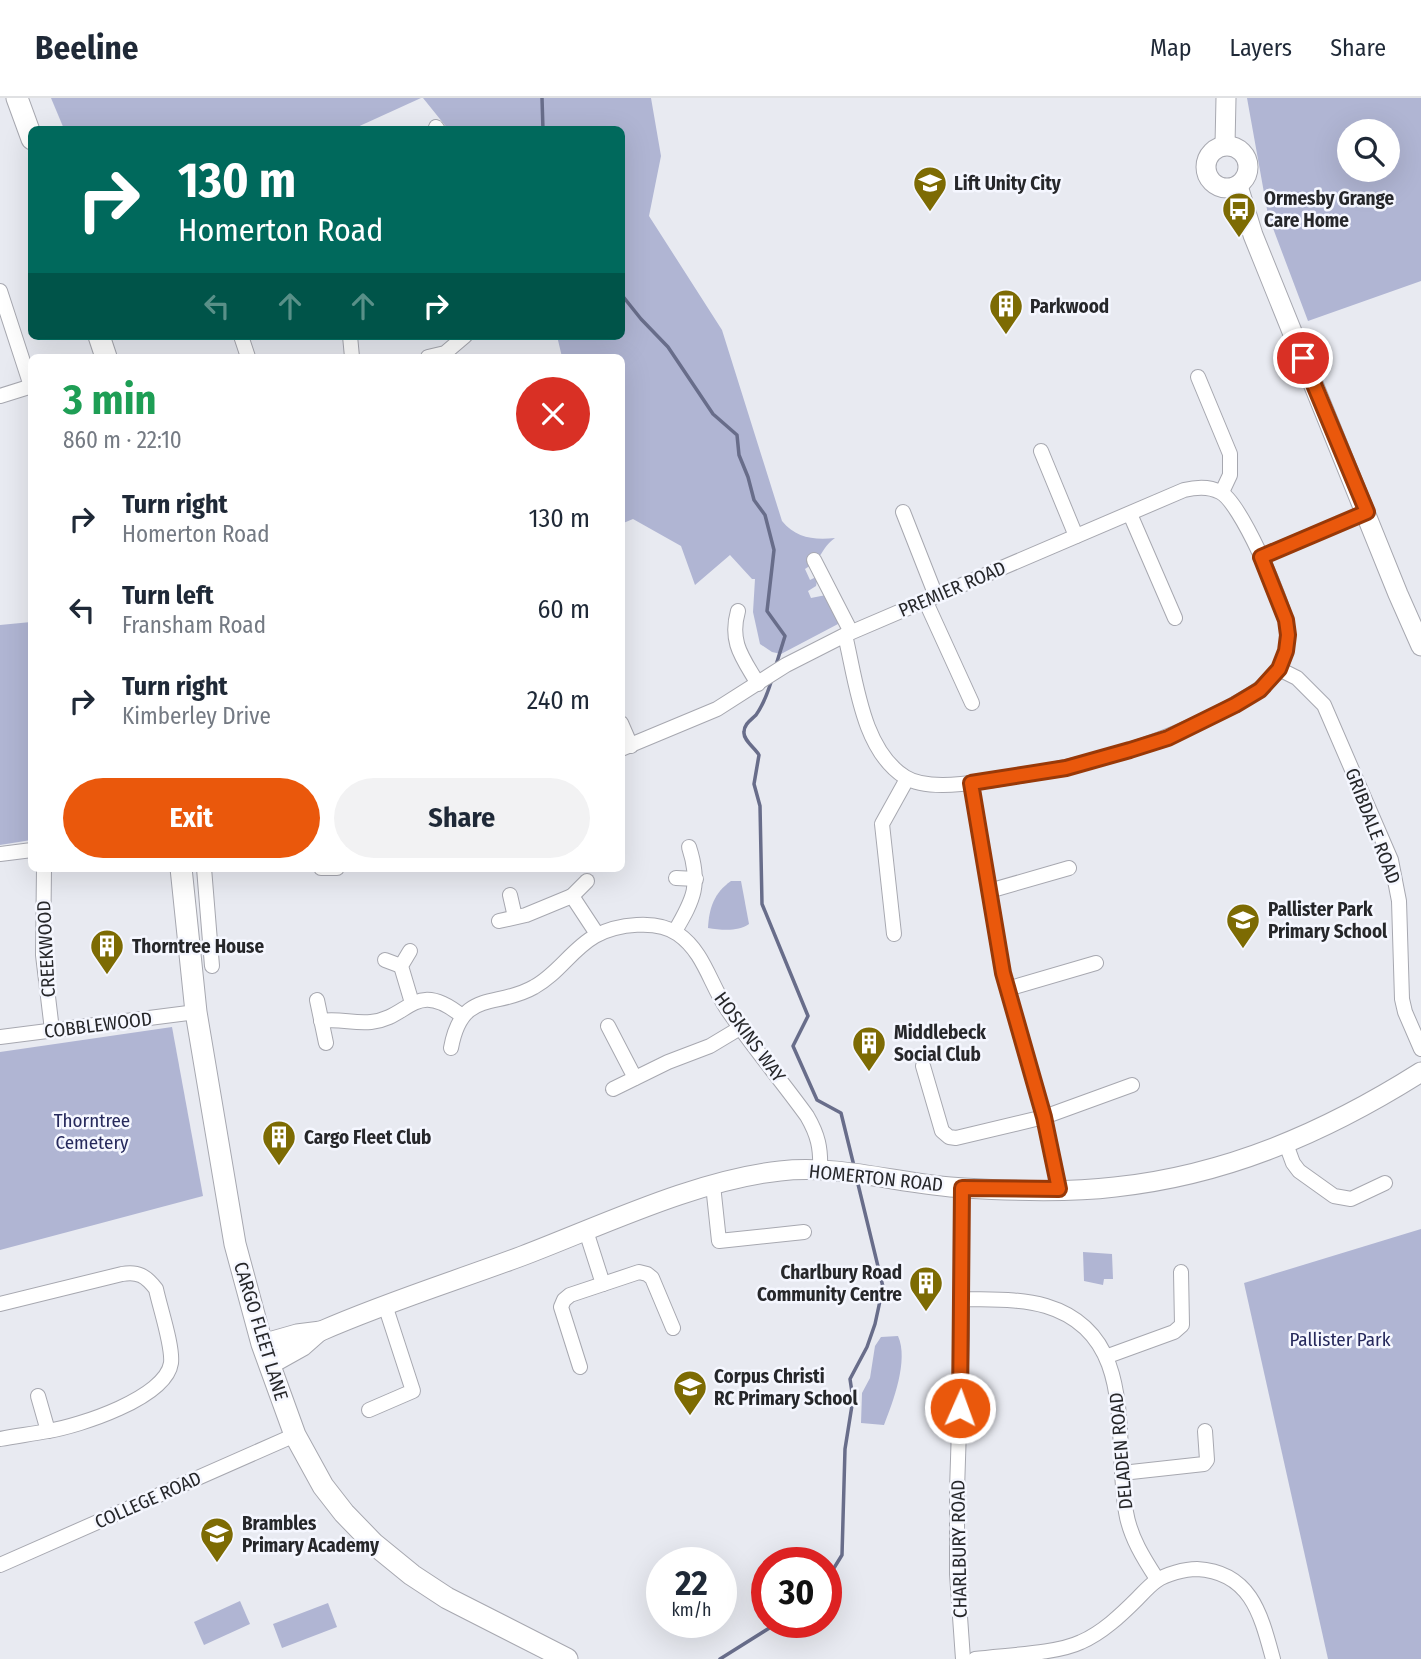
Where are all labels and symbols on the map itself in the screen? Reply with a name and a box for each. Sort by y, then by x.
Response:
school or university icon: Lift Unity City [911,164,949,213]
place label: Lift Unity City [954,172,1062,195]
place label: Ormesby Grange Care Home [1264,187,1395,232]
bus stop icon: Ormesby Grange Care Home [1220,190,1258,239]
building icon: Parkwood [987,287,1025,336]
place label: Parkwood [1030,295,1109,318]
pin [1273,328,1333,388]
street label: PREMIER ROAD [895,556,1009,622]
street label: GRIBDALE ROAD [1340,765,1406,887]
place label: Pallister Park Primary School [1268,898,1388,943]
street label: CREEKWOOD [32,900,60,998]
school or university icon: Pallister Park Primary School [1224,901,1262,950]
building icon: Thorntree House [88,927,126,976]
place label: Thorntree House [132,935,264,958]
street label: HOSKINS WAY [710,987,791,1087]
street label: COBBLEWOOD [43,1007,153,1043]
place label: Middlebeck Social Club [894,1021,986,1066]
building icon: Middlebeck Social Club [850,1024,888,1073]
park label: Thorntree Cemetery [54,1109,130,1154]
building icon: Cargo Fleet Club [260,1118,298,1167]
place label: Cargo Fleet Club [304,1126,431,1149]
street label: HOMERTON ROAD [808,1160,944,1196]
street label: CARGO FLEET LANE [229,1259,293,1403]
place label: Charlbury Road Community Centre [757,1261,902,1306]
building icon: Charlbury Road Community Centre [907,1264,945,1313]
park label: Pallister Park [1289,1328,1391,1351]
place label: Corpus Christi RC Primary School [714,1365,858,1410]
school or university icon: Corpus Christi RC Primary School [671,1368,709,1417]
position arrow [923,1371,997,1445]
street label: DELADEN ROAD [1104,1392,1138,1510]
street label: COLLEGE ROAD [91,1466,205,1534]
street label: CHARLBURY ROAD [946,1480,972,1618]
place label: Brambles Primary Academy [242,1512,380,1557]
school or university icon: Brambles Primary Academy [198,1515,236,1564]
speed limit sign: 30 [751,1547,842,1638]

